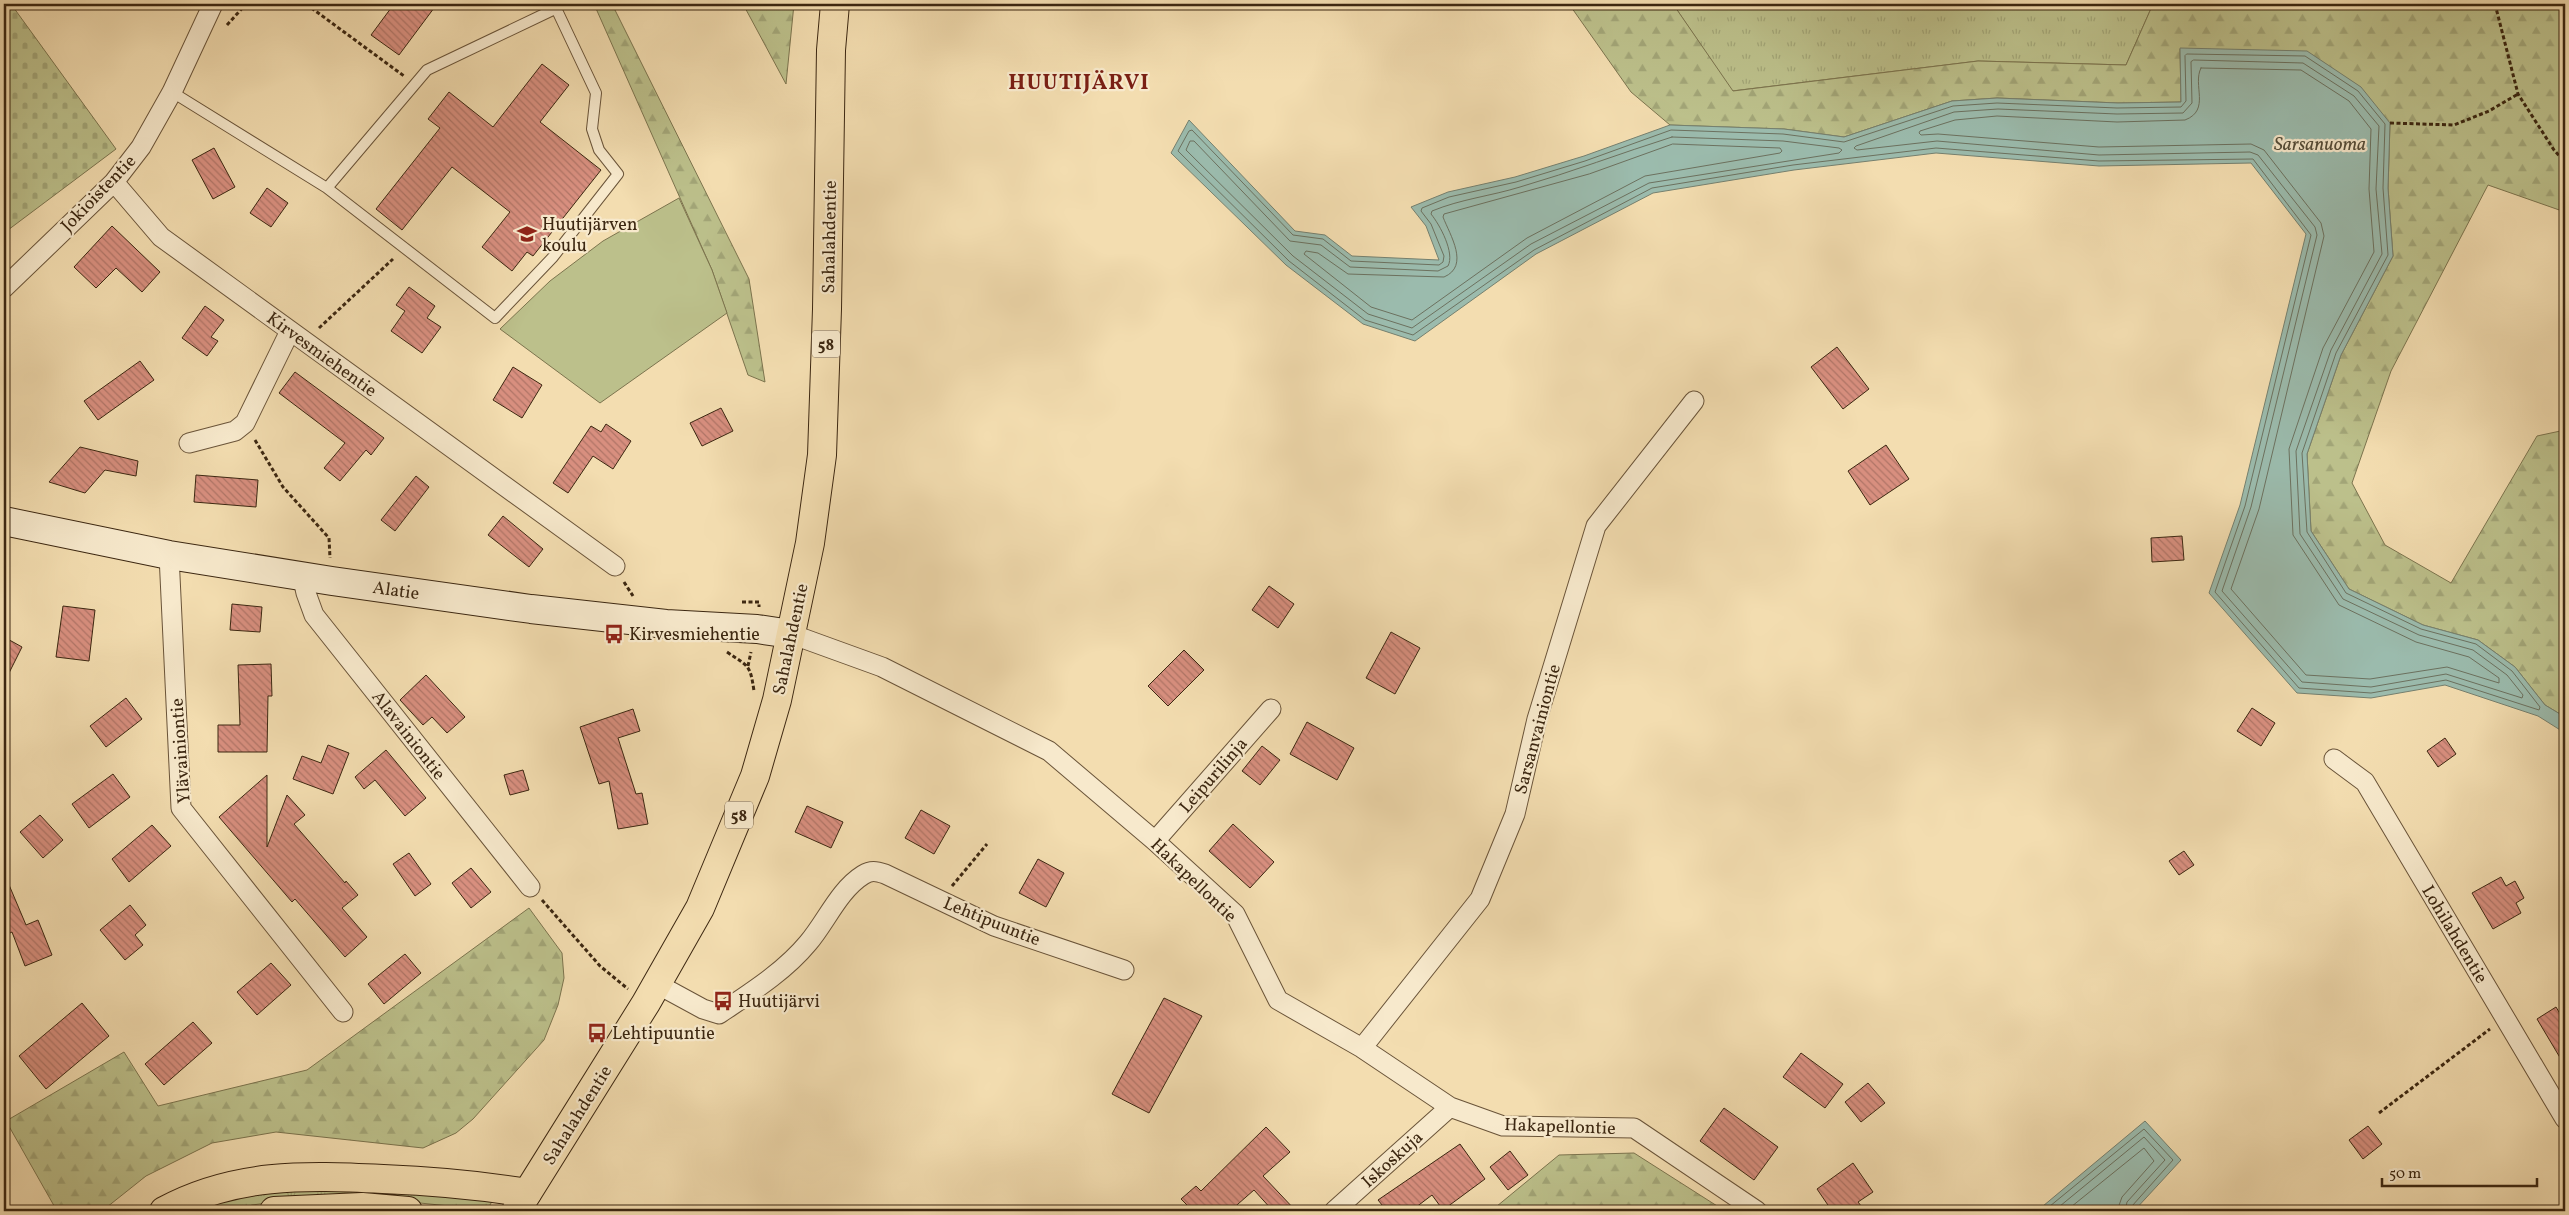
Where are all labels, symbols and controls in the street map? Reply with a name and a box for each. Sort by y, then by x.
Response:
district label: HUUTIJÄRVI [1008,68,1150,99]
water label: Sarsanuoma [2274,132,2366,158]
street label: Jokioistentie [56,150,142,238]
street label: Sahalahdentie [817,180,844,294]
place label: Huutijärven koulu [542,213,638,259]
school or university icon: Huutijärven koulu [516,223,538,245]
street label: Kirvesmiehentie [261,307,381,404]
road number: 58 [812,330,840,358]
street label: Alatie [371,576,421,607]
street label: Sahalahdentie [767,581,815,697]
bus stop icon: Kirvesmiehentie [603,623,625,645]
place label: Kirvesmiehentie [629,623,760,648]
street label: Sarsanvainiontie [1509,662,1568,797]
street label: Alavainiontie [365,686,451,786]
street label: Ylävainiontie [165,697,198,805]
street label: Leipurilinja [1174,733,1254,819]
road number: 58 [725,802,753,828]
street label: Hakapellontie [1144,833,1242,929]
street label: Lohilahdentie [2415,881,2493,989]
street label: Lehtipuuntie [939,892,1044,953]
bus stop icon: Huutijärvi [712,990,734,1012]
place label: Huutijärvi [738,990,820,1015]
bus stop icon: Lehtipuuntie [586,1022,608,1044]
place label: Lehtipuuntie [612,1022,715,1047]
street label: Sahalahdentie [538,1061,619,1170]
street label: Hakapellontie [1504,1113,1616,1142]
street label: Iskoskuja [1357,1126,1429,1194]
scale bar [2382,1155,2536,1187]
text: 50 m [2389,1164,2421,1185]

